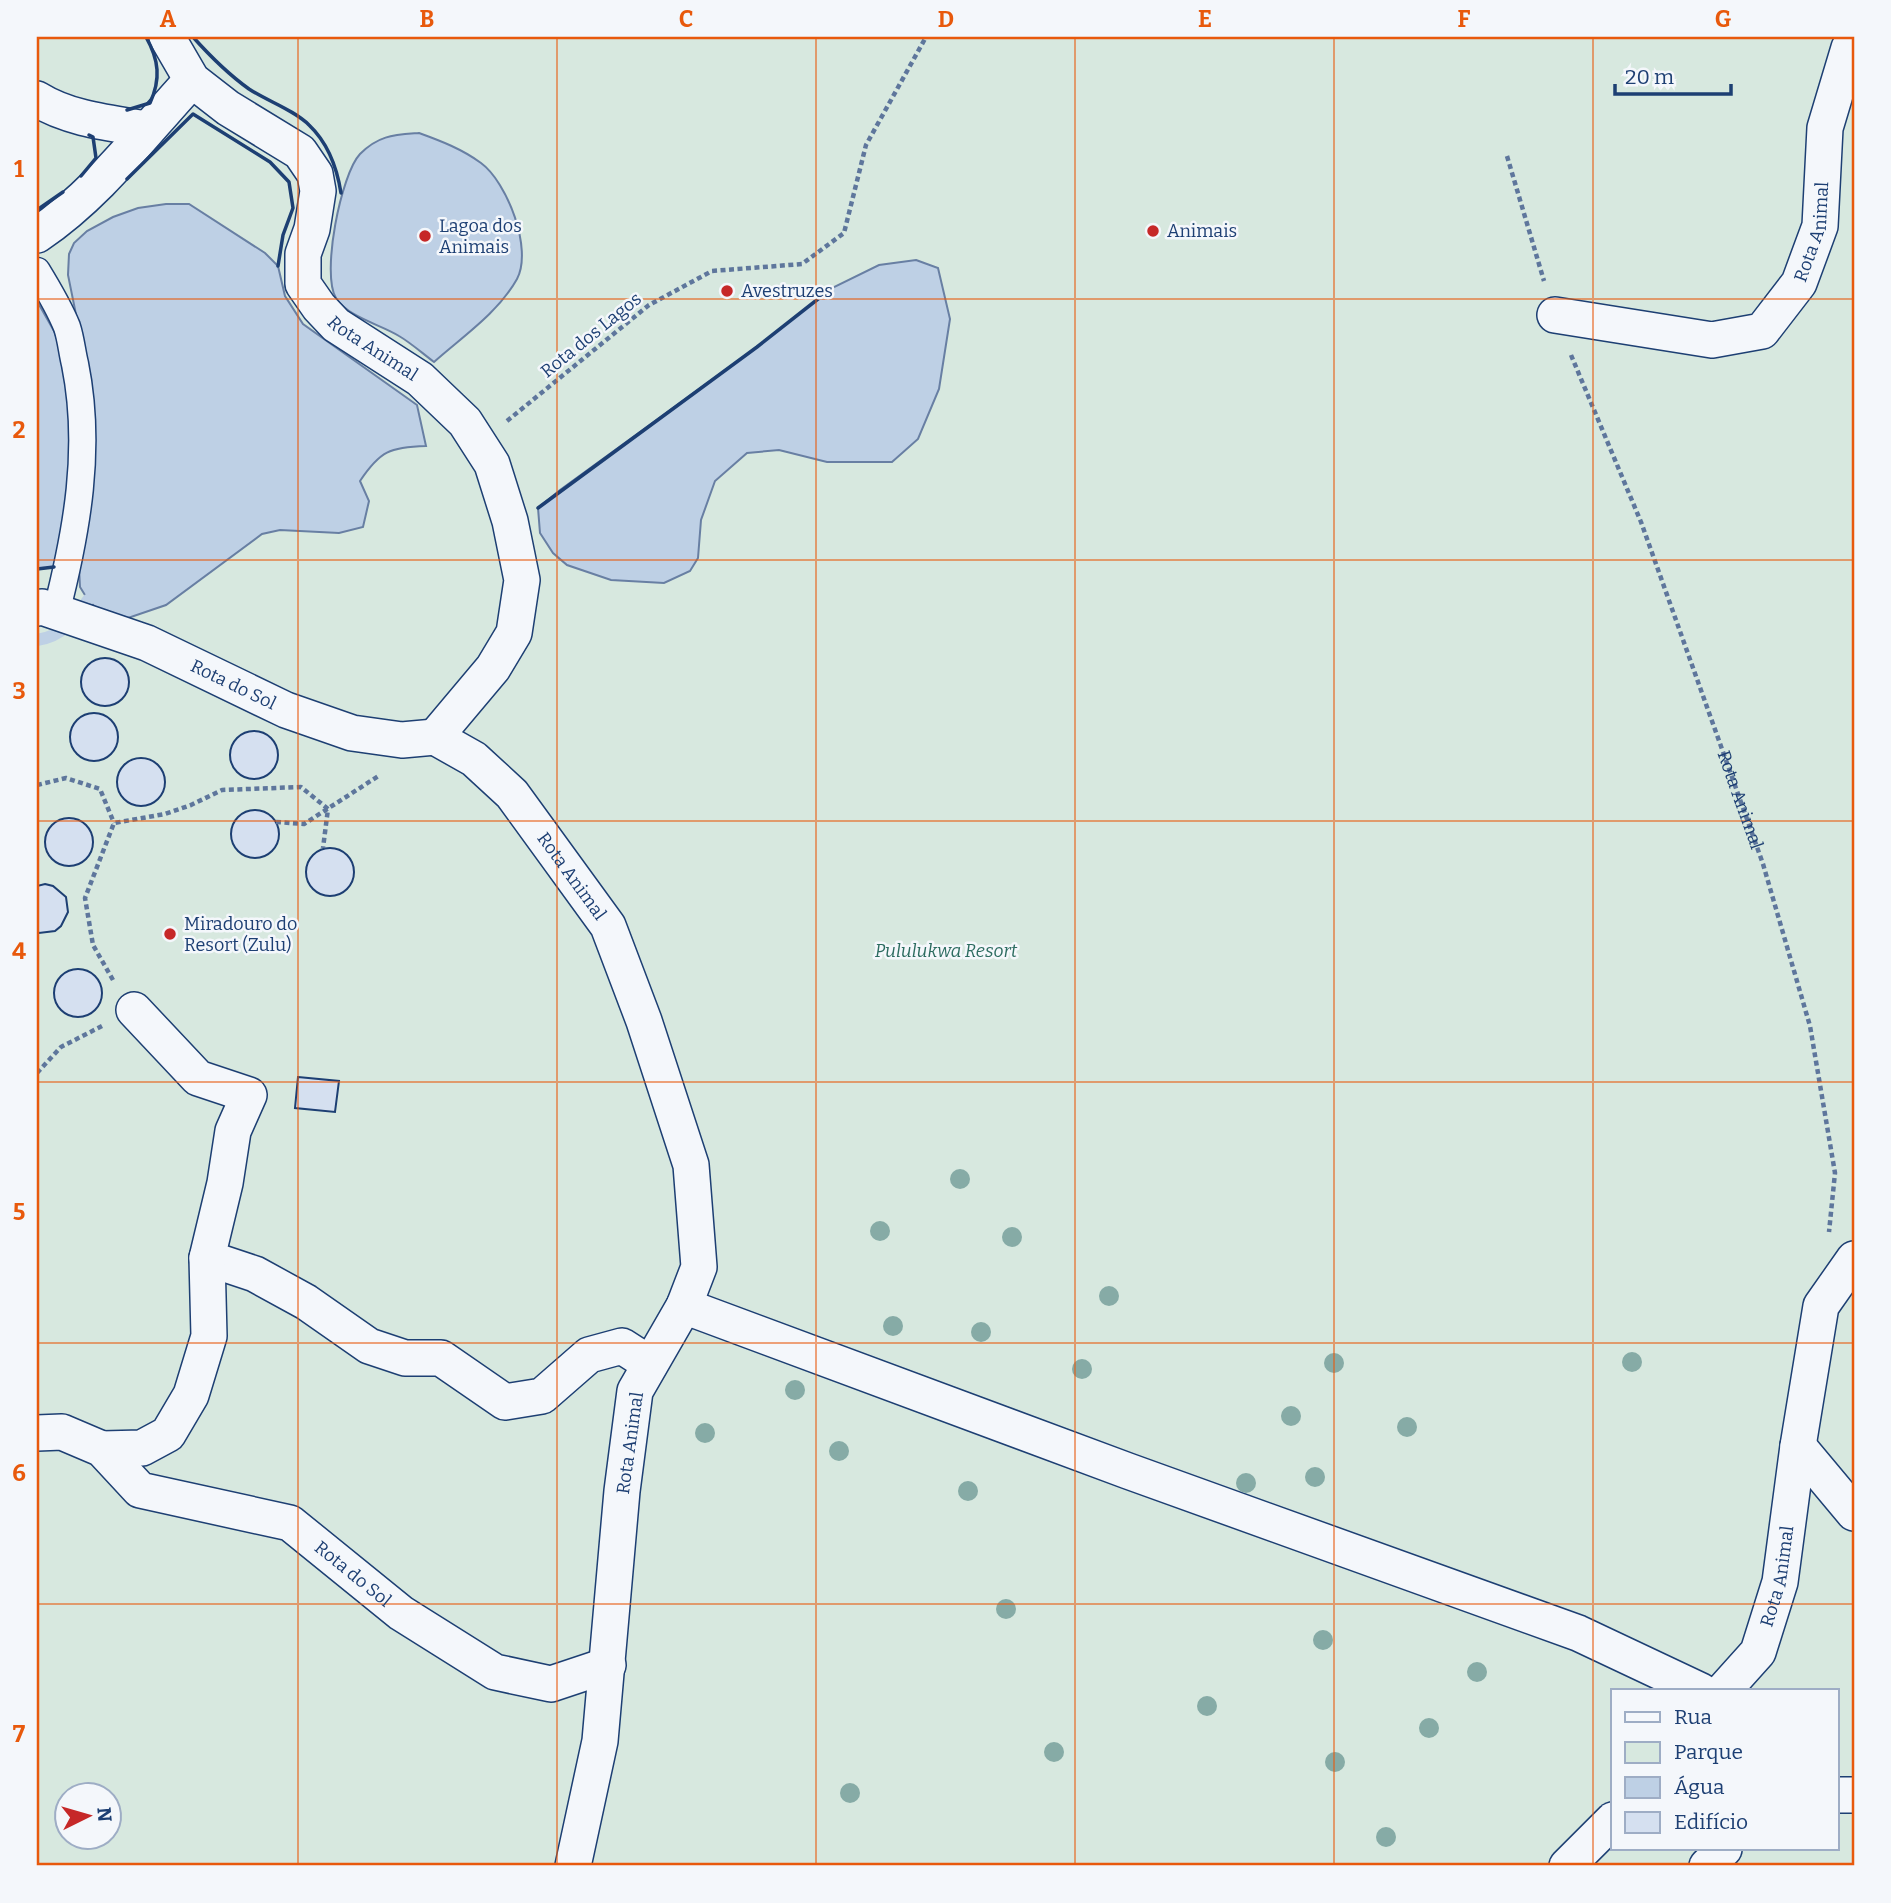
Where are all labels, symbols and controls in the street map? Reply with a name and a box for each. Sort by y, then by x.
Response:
text: A [160,5,177,33]
text: B [420,5,434,33]
text: C [679,5,693,33]
text: D [938,5,954,33]
text: E [1198,5,1212,33]
text: F [1458,5,1471,33]
text: G [1715,5,1732,33]
scale bar [1615,52,1730,96]
text: 20 m [1625,64,1674,90]
text: 1 [14,155,24,183]
street label: Rota Animal [1789,181,1833,285]
place label: Lagoa dos Animais [439,215,522,258]
place label: Animais [1167,220,1237,242]
marker: Animais [1145,223,1161,239]
marker: Lagoa dos Animais [417,228,433,244]
place label: Avestruzes [741,280,833,302]
marker: Avestruzes [719,283,735,299]
street label: Rota dos Lagos [536,288,646,382]
street label: Rota Animal [323,312,422,386]
text: 2 [13,416,26,444]
street label: Rota do Sol [187,655,280,715]
text: 3 [12,677,26,705]
street label: Rota Animal [1712,748,1768,852]
street label: Rota Animal [533,828,611,924]
place label: Miradouro do Resort (Zulu) [184,913,297,956]
marker: Miradouro do Resort (Zulu) [162,926,178,942]
text: 4 [12,937,26,965]
park label: Pululukwa Resort [875,940,1018,962]
text: 5 [13,1198,25,1226]
street label: Rota Animal [612,1390,648,1496]
text: 6 [12,1459,26,1487]
street label: Rota Animal [1756,1524,1798,1629]
street label: Rota do Sol [310,1536,396,1612]
legend [1611,1689,1839,1850]
text: Rua [1674,1704,1712,1730]
text: 7 [13,1720,26,1748]
text: Parque [1674,1739,1743,1765]
text: Água [1674,1774,1725,1800]
north arrow [52,1780,122,1850]
text: N [92,1806,117,1823]
text: Edifício [1674,1809,1748,1835]

